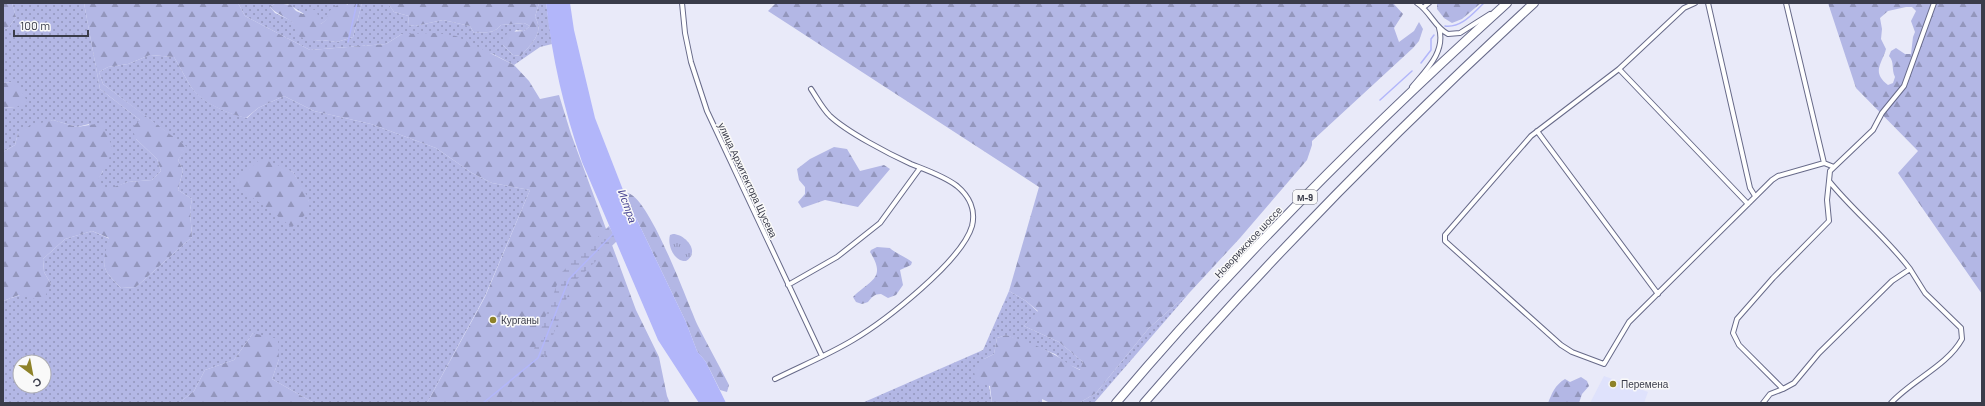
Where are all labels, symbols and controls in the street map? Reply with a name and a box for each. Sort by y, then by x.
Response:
scale bar [14,12,88,38]
text: 100 m [20,18,50,32]
street label: улица Архитектора Щусева [716,121,780,240]
water label: Истра [616,187,640,225]
road number: М-9 [1293,190,1317,204]
street label: Новорижское шоссе [1212,204,1284,280]
place label: Курганы [501,314,539,326]
marker: Курганы [488,315,498,325]
north arrow [12,354,52,394]
text: С [31,375,44,391]
place label: Перемена [1621,378,1669,390]
marker: Перемена [1608,379,1618,389]

